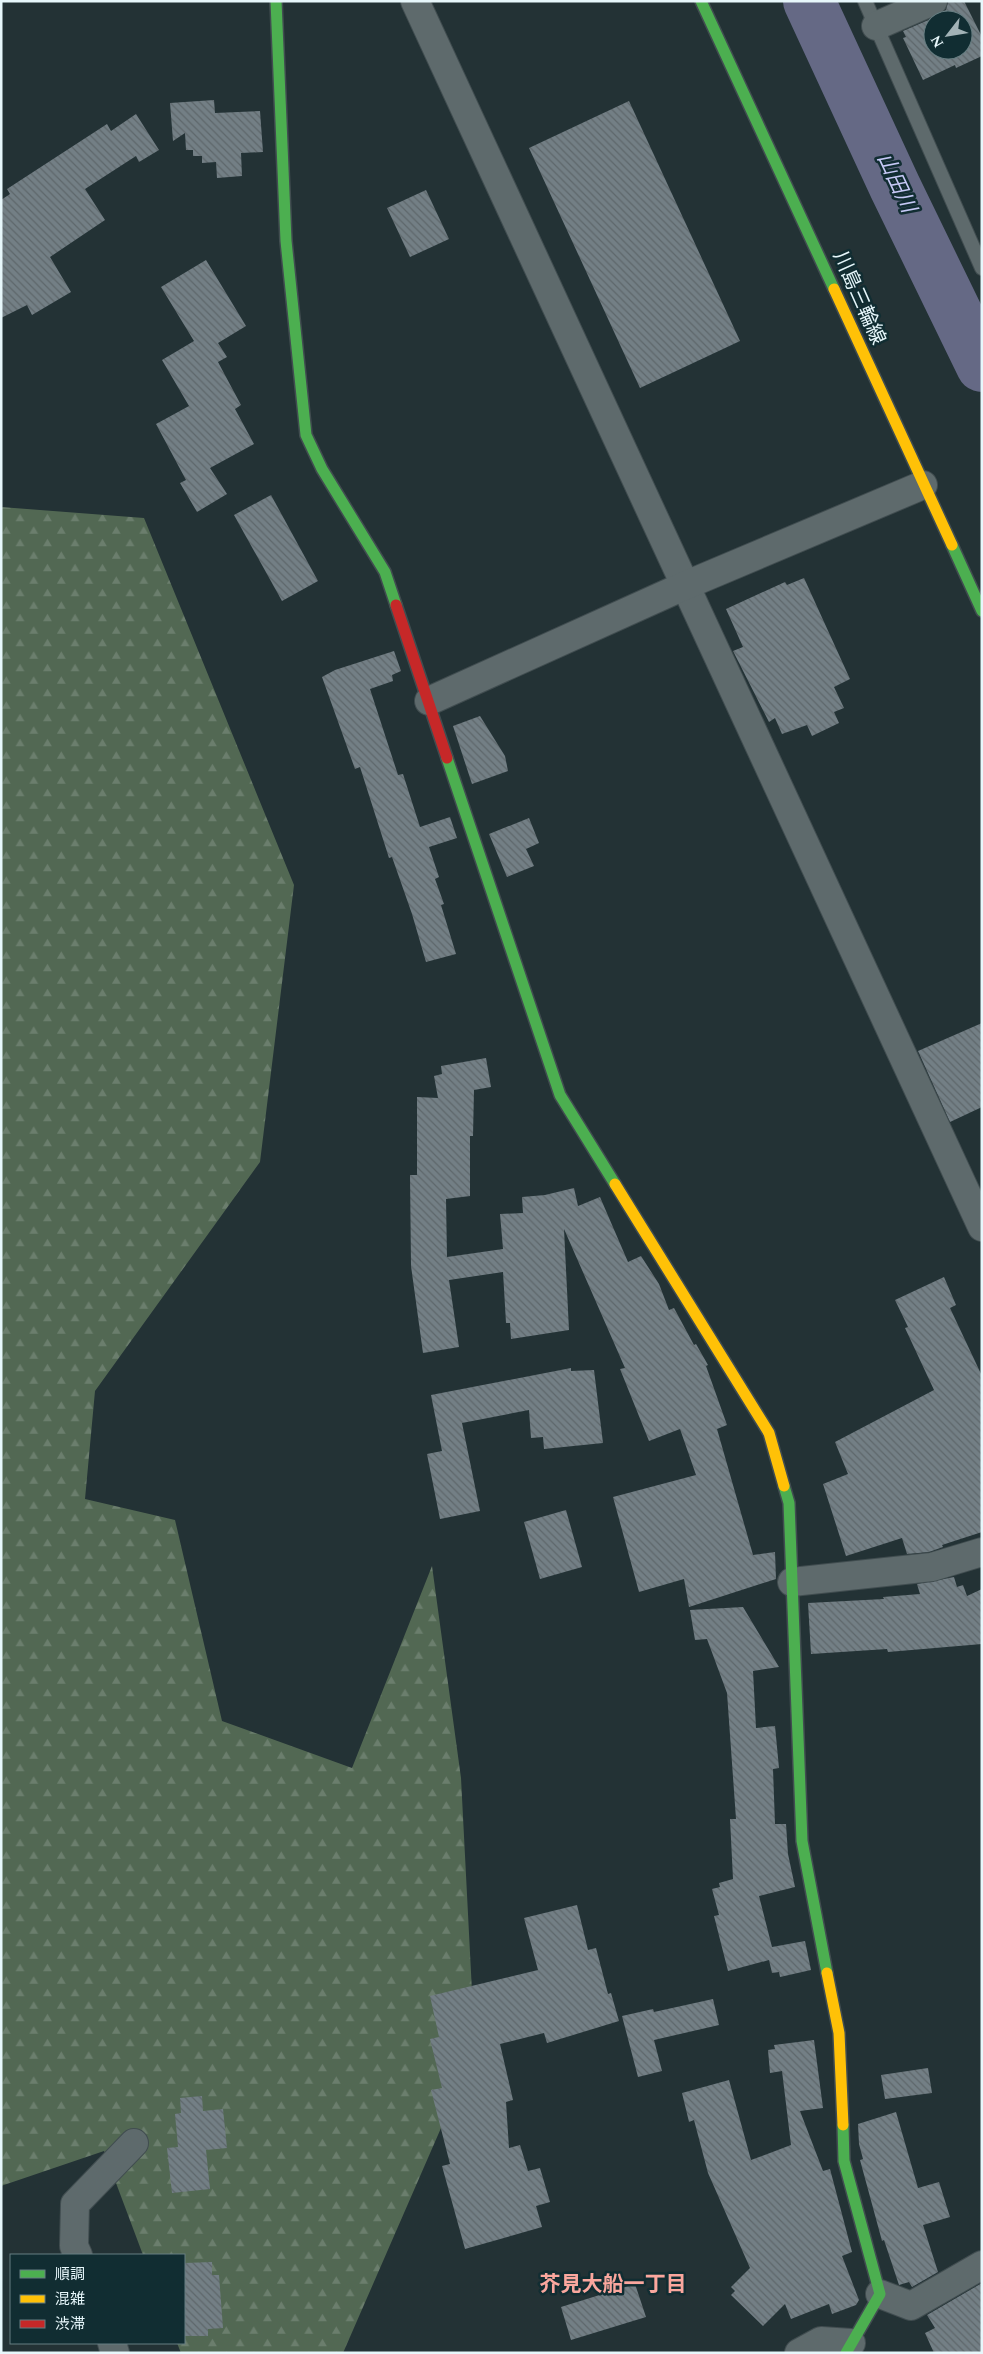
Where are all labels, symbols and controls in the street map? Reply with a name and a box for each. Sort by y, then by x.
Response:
north arrow [923,10,973,60]
text: N [925,31,949,52]
water label: 山田川 [868,148,925,220]
street label: 川島三輪線 [825,246,893,350]
legend [10,2254,185,2344]
text: 順調 [55,2263,85,2286]
district label: 芥見大船一丁目 [540,2269,687,2301]
text: 混雑 [55,2288,85,2311]
text: 渋滞 [55,2313,85,2336]

